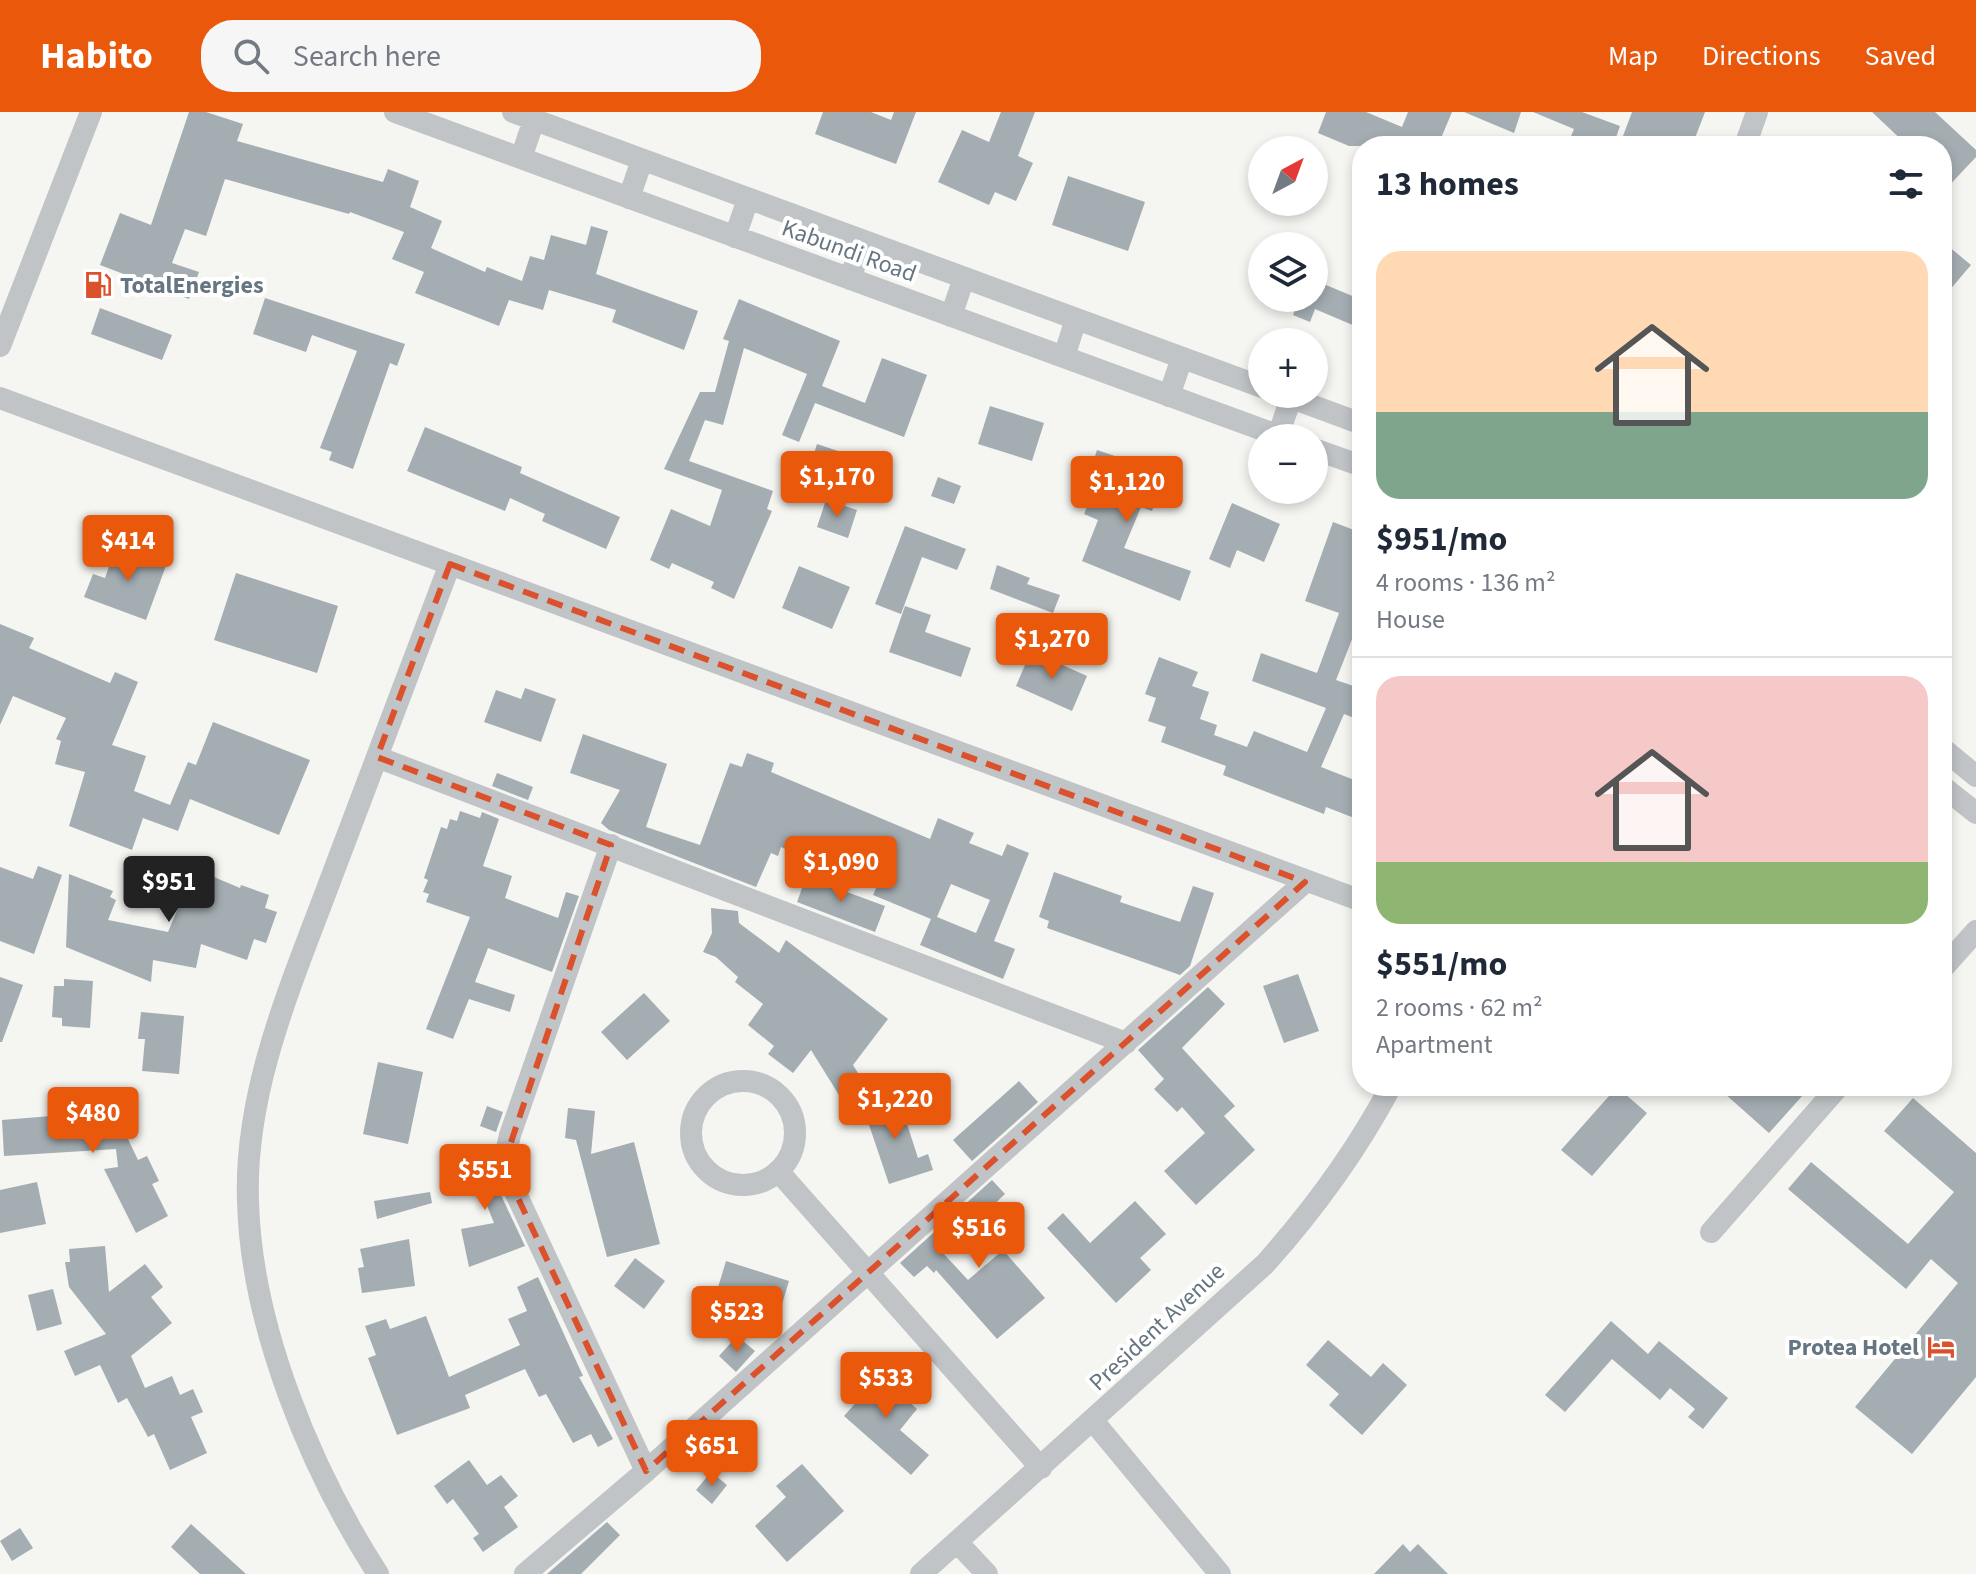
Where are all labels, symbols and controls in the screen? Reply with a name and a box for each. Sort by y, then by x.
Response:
search box [201,20,761,92]
text: Habito [40,29,153,83]
icon: search [229,34,273,78]
text: Search here [293,35,441,78]
text: Map [1608,36,1658,76]
text: Directions [1702,36,1821,76]
text: Saved [1865,36,1936,76]
north arrow [1248,136,1328,216]
map controls [1248,136,1328,504]
text: 13 homes [1376,160,1519,209]
icon: filters [1884,162,1928,206]
street label: Kabundi Road [777,210,921,292]
button: layers [1248,232,1328,312]
place label: TotalEnergies [120,268,264,303]
fuel station icon: TotalEnergies [83,270,113,300]
icon: home [1580,303,1724,447]
button: + [1248,328,1328,408]
button: − [1248,424,1328,504]
pin: $1,170 [772,451,902,519]
pin: $1,120 [1062,456,1192,524]
text: $1,170 [799,458,875,495]
text: $1,120 [1089,463,1165,500]
pin: $414 [81,515,175,583]
text: $951/mo [1376,515,1507,564]
text: $414 [101,522,155,559]
text: 4 rooms · 136 m² [1376,564,1555,601]
text: House [1376,601,1445,638]
pin: $1,270 [987,613,1117,681]
text: $1,270 [1014,620,1090,657]
icon: home [1580,728,1724,872]
pin: $1,090 [776,836,906,904]
text: $1,090 [803,843,879,880]
pin: $951 [122,856,216,924]
text: $951 [142,863,196,900]
text: $551/mo [1376,940,1507,989]
text: 2 rooms · 62 m² [1376,989,1543,1026]
text: Apartment [1376,1026,1493,1063]
pin: $1,220 [830,1073,960,1141]
text: $1,220 [857,1080,933,1117]
pin: $480 [46,1087,140,1155]
text: $480 [66,1094,120,1131]
pin: $551 [438,1144,532,1212]
text: $551 [458,1151,512,1188]
pin: $516 [932,1202,1026,1270]
text: $516 [952,1209,1006,1246]
street label: President Avenue [1081,1255,1233,1399]
pin: $523 [690,1286,784,1354]
text: $523 [710,1293,764,1330]
place label: Protea Hotel [1787,1330,1919,1365]
hotel icon: Protea Hotel [1926,1332,1956,1362]
pin: $533 [839,1352,933,1420]
text: $533 [859,1359,913,1396]
pin: $651 [665,1420,759,1488]
text: $651 [685,1427,739,1464]

